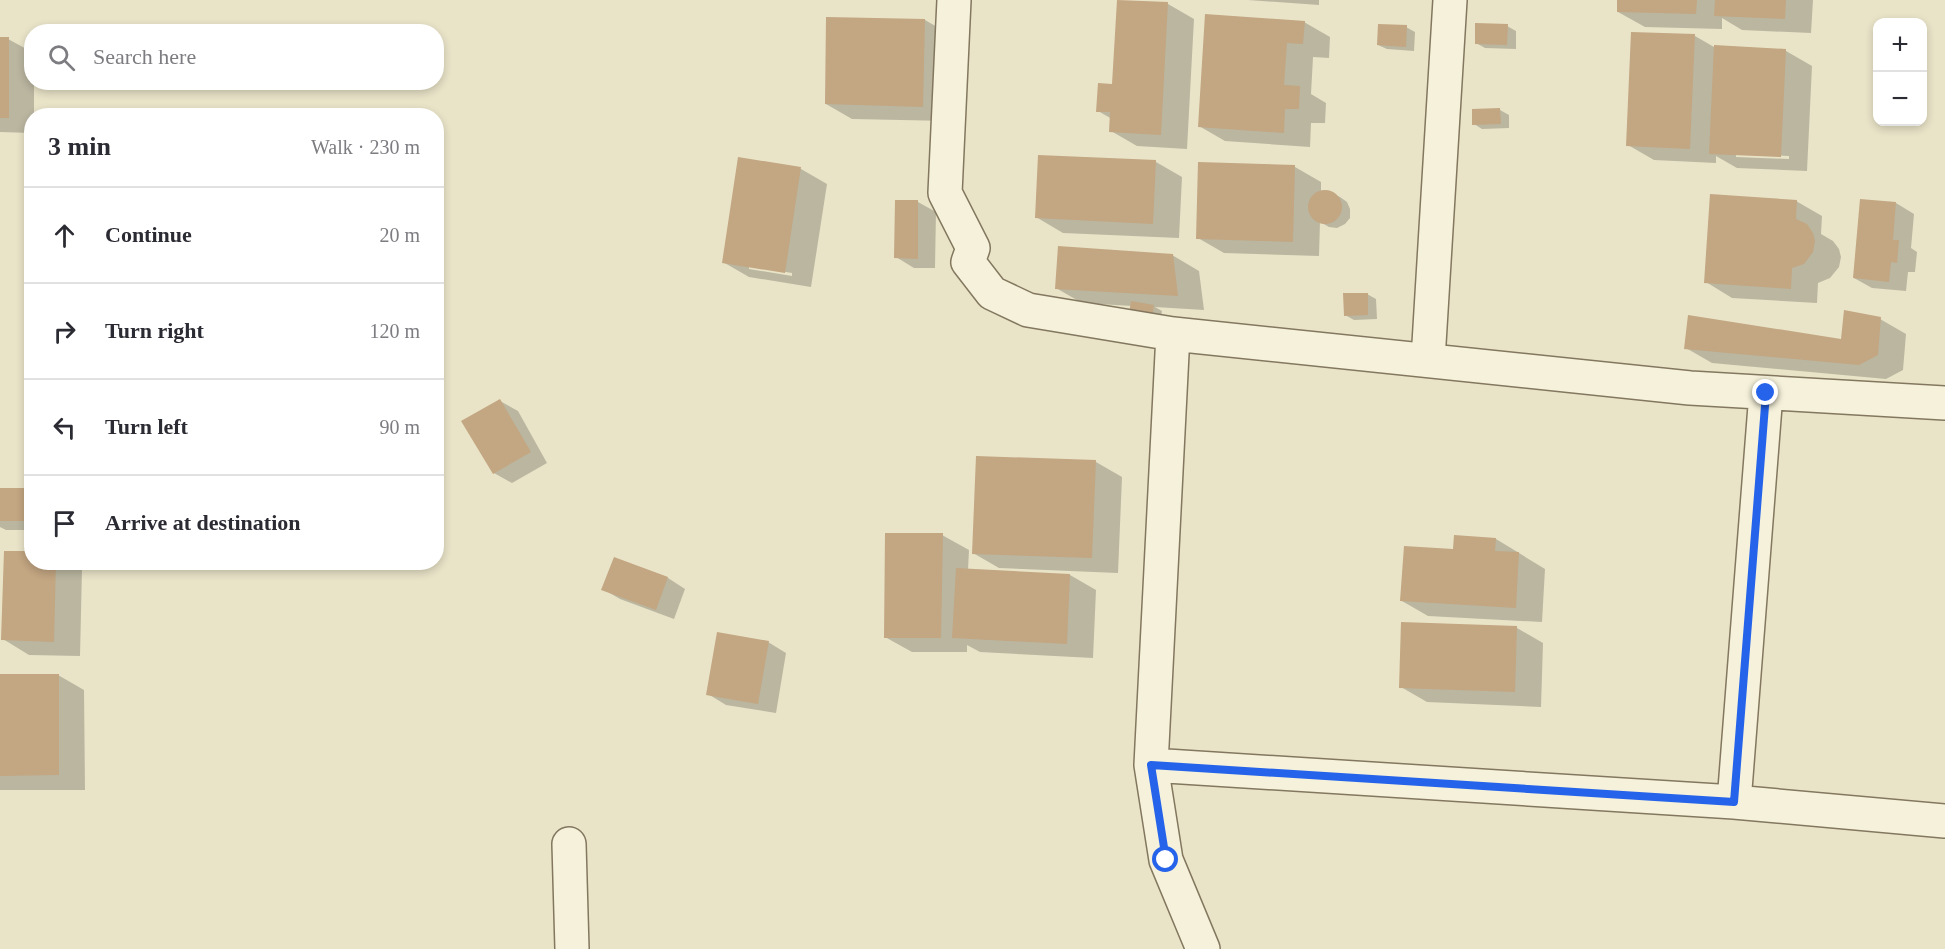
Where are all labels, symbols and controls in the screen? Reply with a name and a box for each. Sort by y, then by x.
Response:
map controls [1873,18,1927,126]
button: + [1873,18,1927,72]
search box [24,24,444,90]
icon: search [45,41,78,74]
text: Search here [93,44,196,69]
button: − [1873,72,1927,126]
text: 3 min [48,132,111,161]
text: Walk · 230 m [311,136,420,158]
icon: ahead [48,219,81,252]
text: Continue [105,222,192,247]
text: 20 m [379,224,420,246]
icon: right [48,315,81,348]
text: Turn right [105,318,204,343]
text: 120 m [369,320,420,342]
route end [1752,379,1778,405]
icon: left [48,411,81,444]
text: Turn left [105,414,188,439]
text: 90 m [379,416,420,438]
icon: arrive [48,507,81,540]
text: Arrive at destination [105,510,301,535]
route start [1152,846,1178,872]

